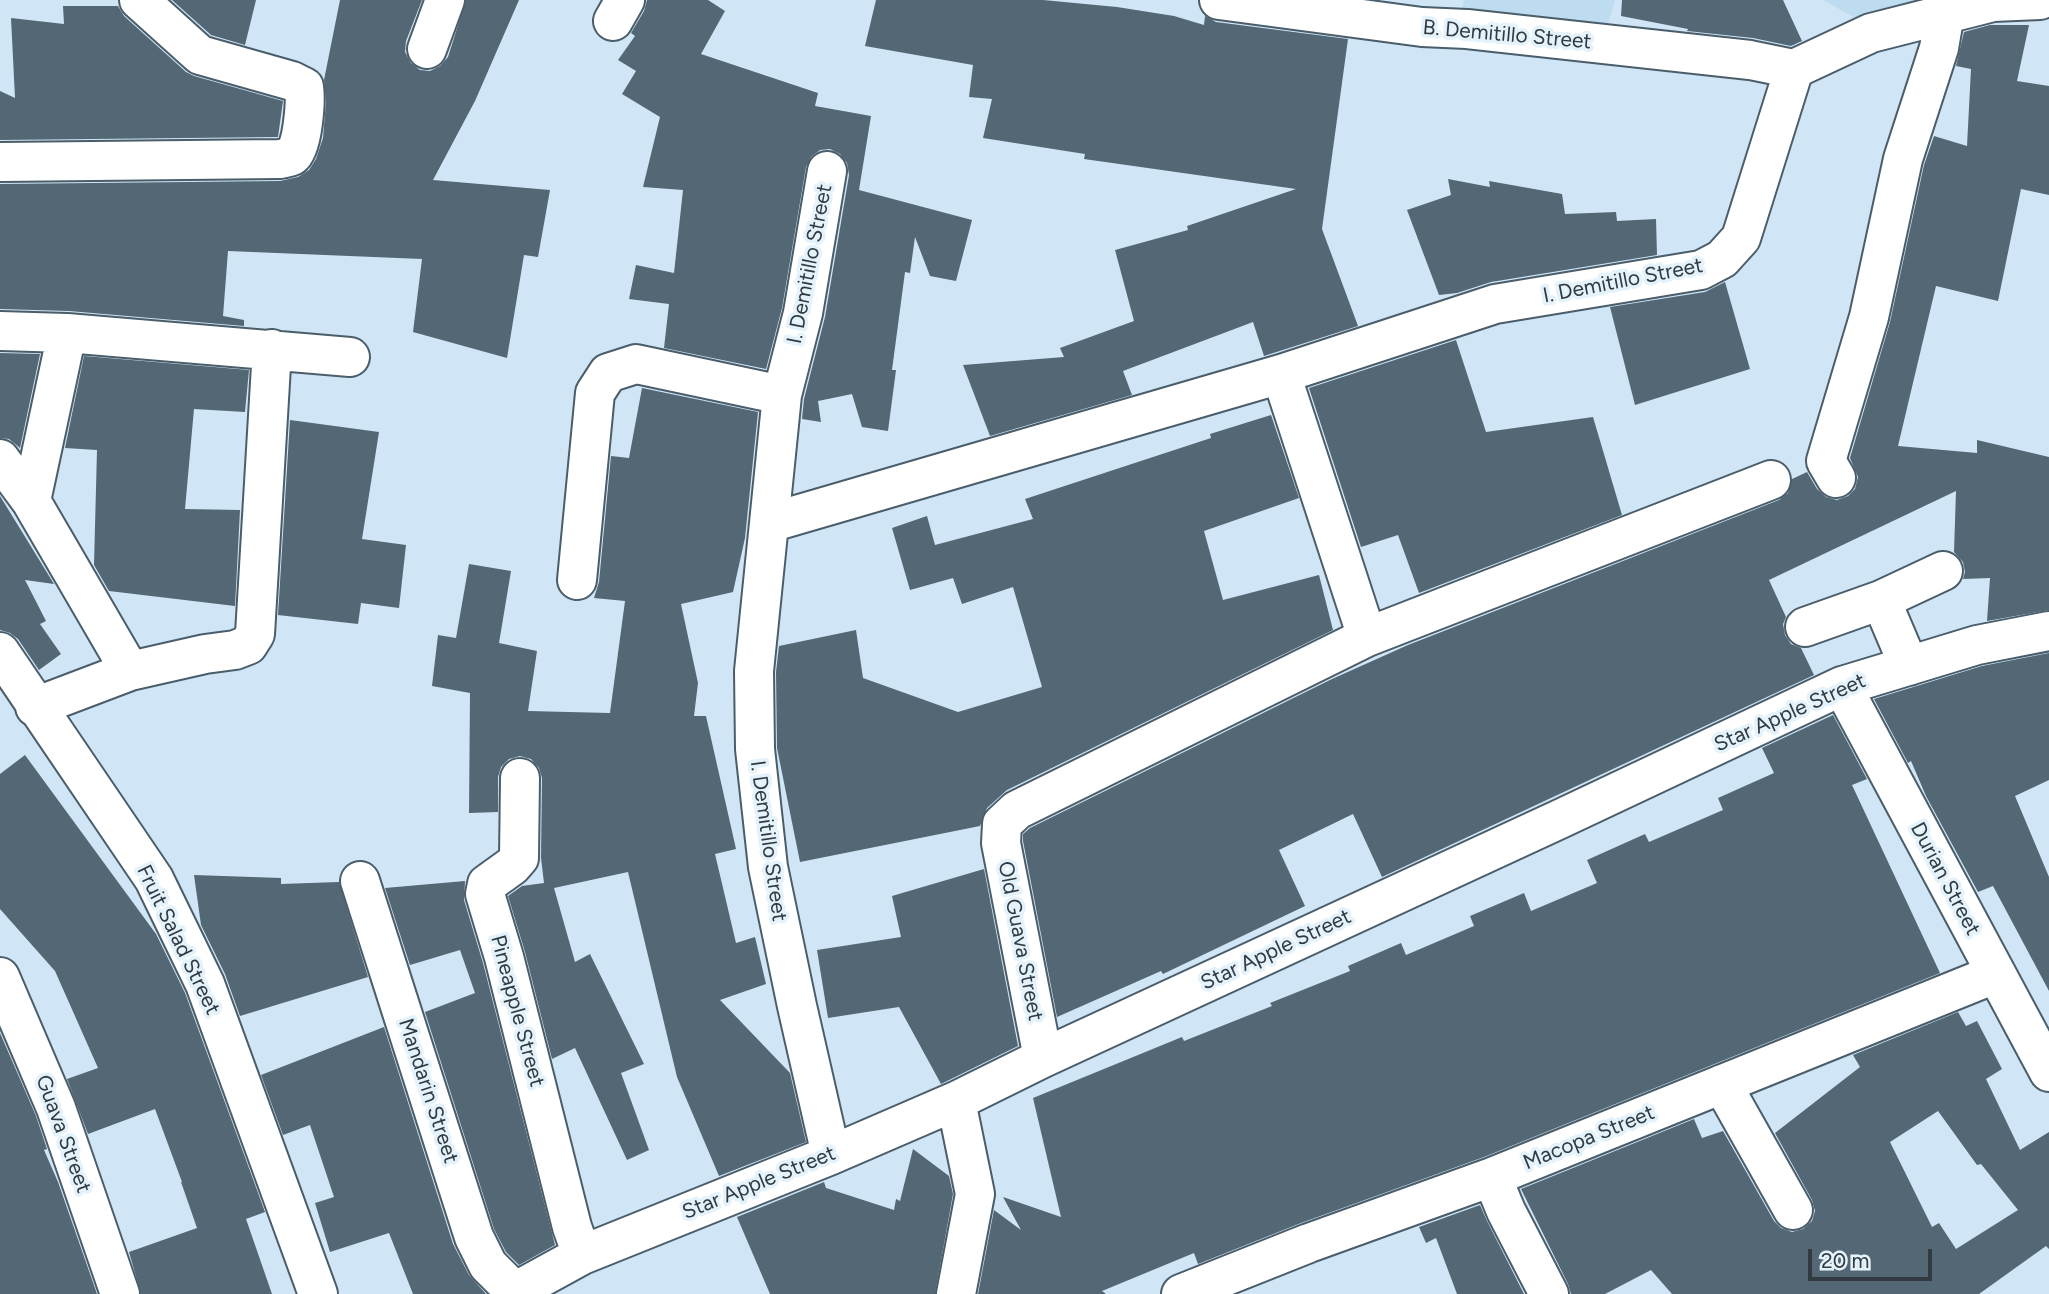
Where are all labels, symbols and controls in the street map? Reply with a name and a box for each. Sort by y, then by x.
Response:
street label: B. Demitillo Street [1422,15,1592,55]
street label: I. Demitillo Street [782,182,838,346]
street label: I. Demitillo Street [1541,253,1705,309]
street label: Star Apple Street [1710,668,1870,758]
street label: I. Demitillo Street [744,759,792,923]
street label: Durian Street [1905,818,1985,940]
street label: Old Guava Street [992,859,1048,1023]
street label: Fruit Salad Street [131,861,225,1019]
street label: Star Apple Street [1197,904,1355,996]
street label: Pineapple Street [485,932,549,1090]
street label: Mandarin Street [393,1015,463,1167]
street label: Guava Street [30,1072,96,1196]
street label: Macopa Street [1520,1100,1658,1176]
street label: Star Apple Street [679,1141,839,1225]
scale bar [1811,1234,1935,1278]
text: 20 m [1821,1248,1869,1273]

